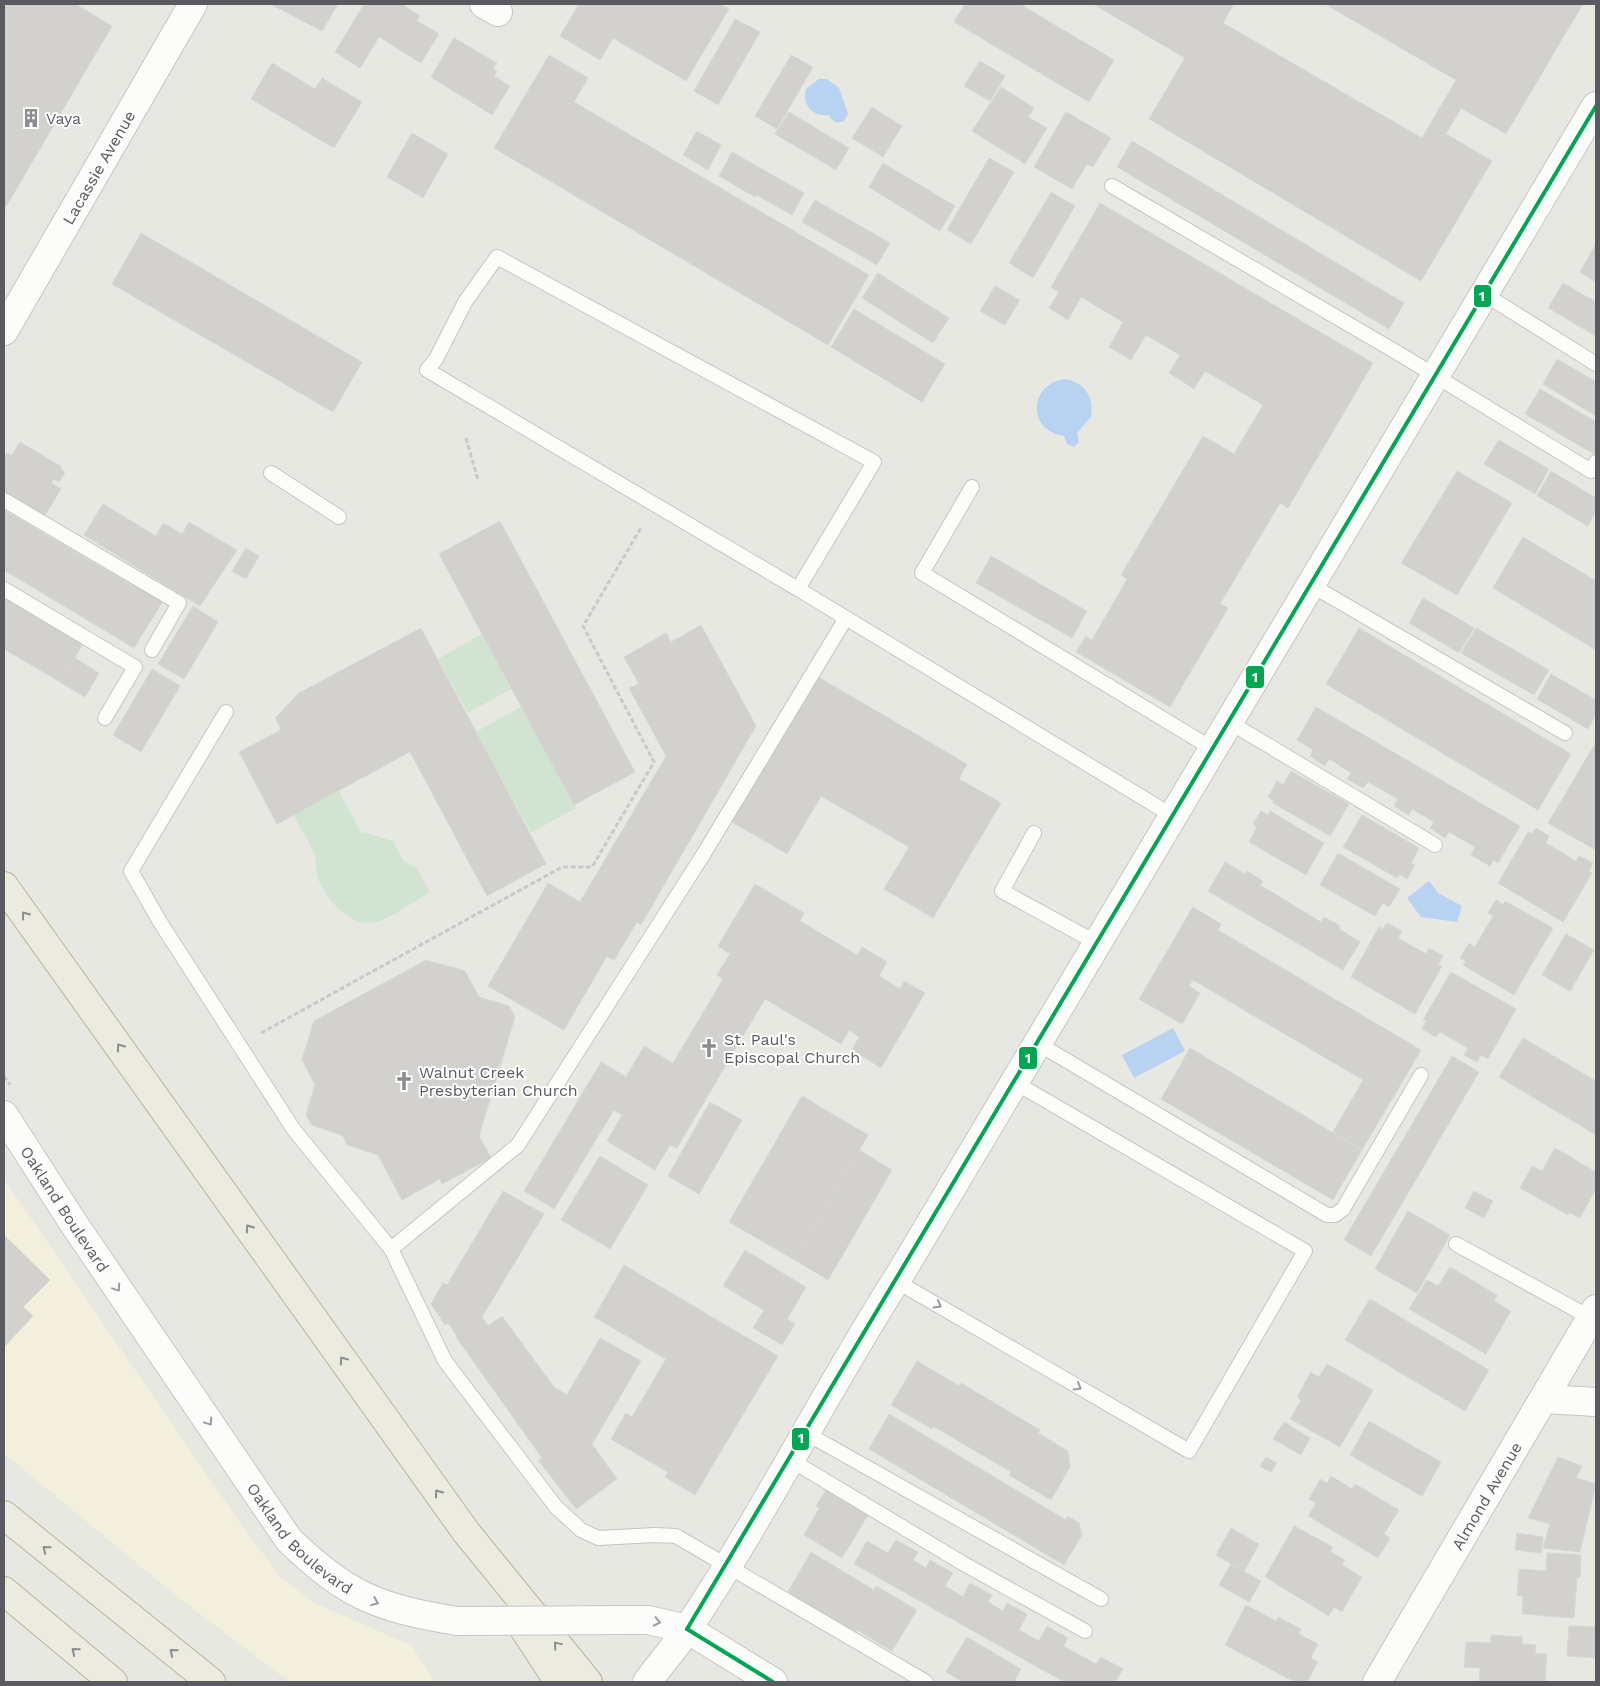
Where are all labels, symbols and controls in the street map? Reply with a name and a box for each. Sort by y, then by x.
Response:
building icon: Vaya [20,107,42,129]
street label: Lacassie Avenue [59,107,139,228]
place label: Vaya [46,109,81,128]
line badge: 1 [1473,284,1492,308]
text: 1 [1479,288,1485,304]
line badge: 1 [1245,665,1265,689]
text: 1 [1252,669,1258,685]
one-way arrow [22,911,31,921]
place label: St. Paul's Episcopal Church [724,1030,860,1067]
church icon: St. Paul's Episcopal Church [698,1037,720,1059]
one-way arrow [117,1044,125,1053]
line badge: 1 [1018,1046,1038,1070]
text: 1 [1025,1050,1031,1066]
place label: Walnut Creek Presbyterian Church [419,1063,578,1100]
church icon: Walnut Creek Presbyterian Church [393,1070,415,1092]
street label: Oakland Boulevard [16,1143,113,1276]
one-way arrow [246,1224,255,1234]
one-way arrow [111,1282,120,1291]
one-way arrow [932,1299,941,1309]
one-way arrow [340,1357,349,1366]
one-way arrow [1073,1380,1082,1390]
one-way arrow [203,1416,212,1426]
line badge: 1 [791,1427,810,1451]
text: 1 [798,1430,804,1446]
street label: Almond Avenue [1448,1439,1526,1553]
street label: Oakland Boulevard [243,1479,356,1598]
one-way arrow [435,1490,443,1499]
one-way arrow [43,1547,52,1555]
one-way arrow [370,1596,379,1606]
one-way arrow [652,1616,661,1627]
one-way arrow [554,1642,562,1651]
one-way arrow [72,1648,81,1657]
one-way arrow [169,1648,178,1657]

